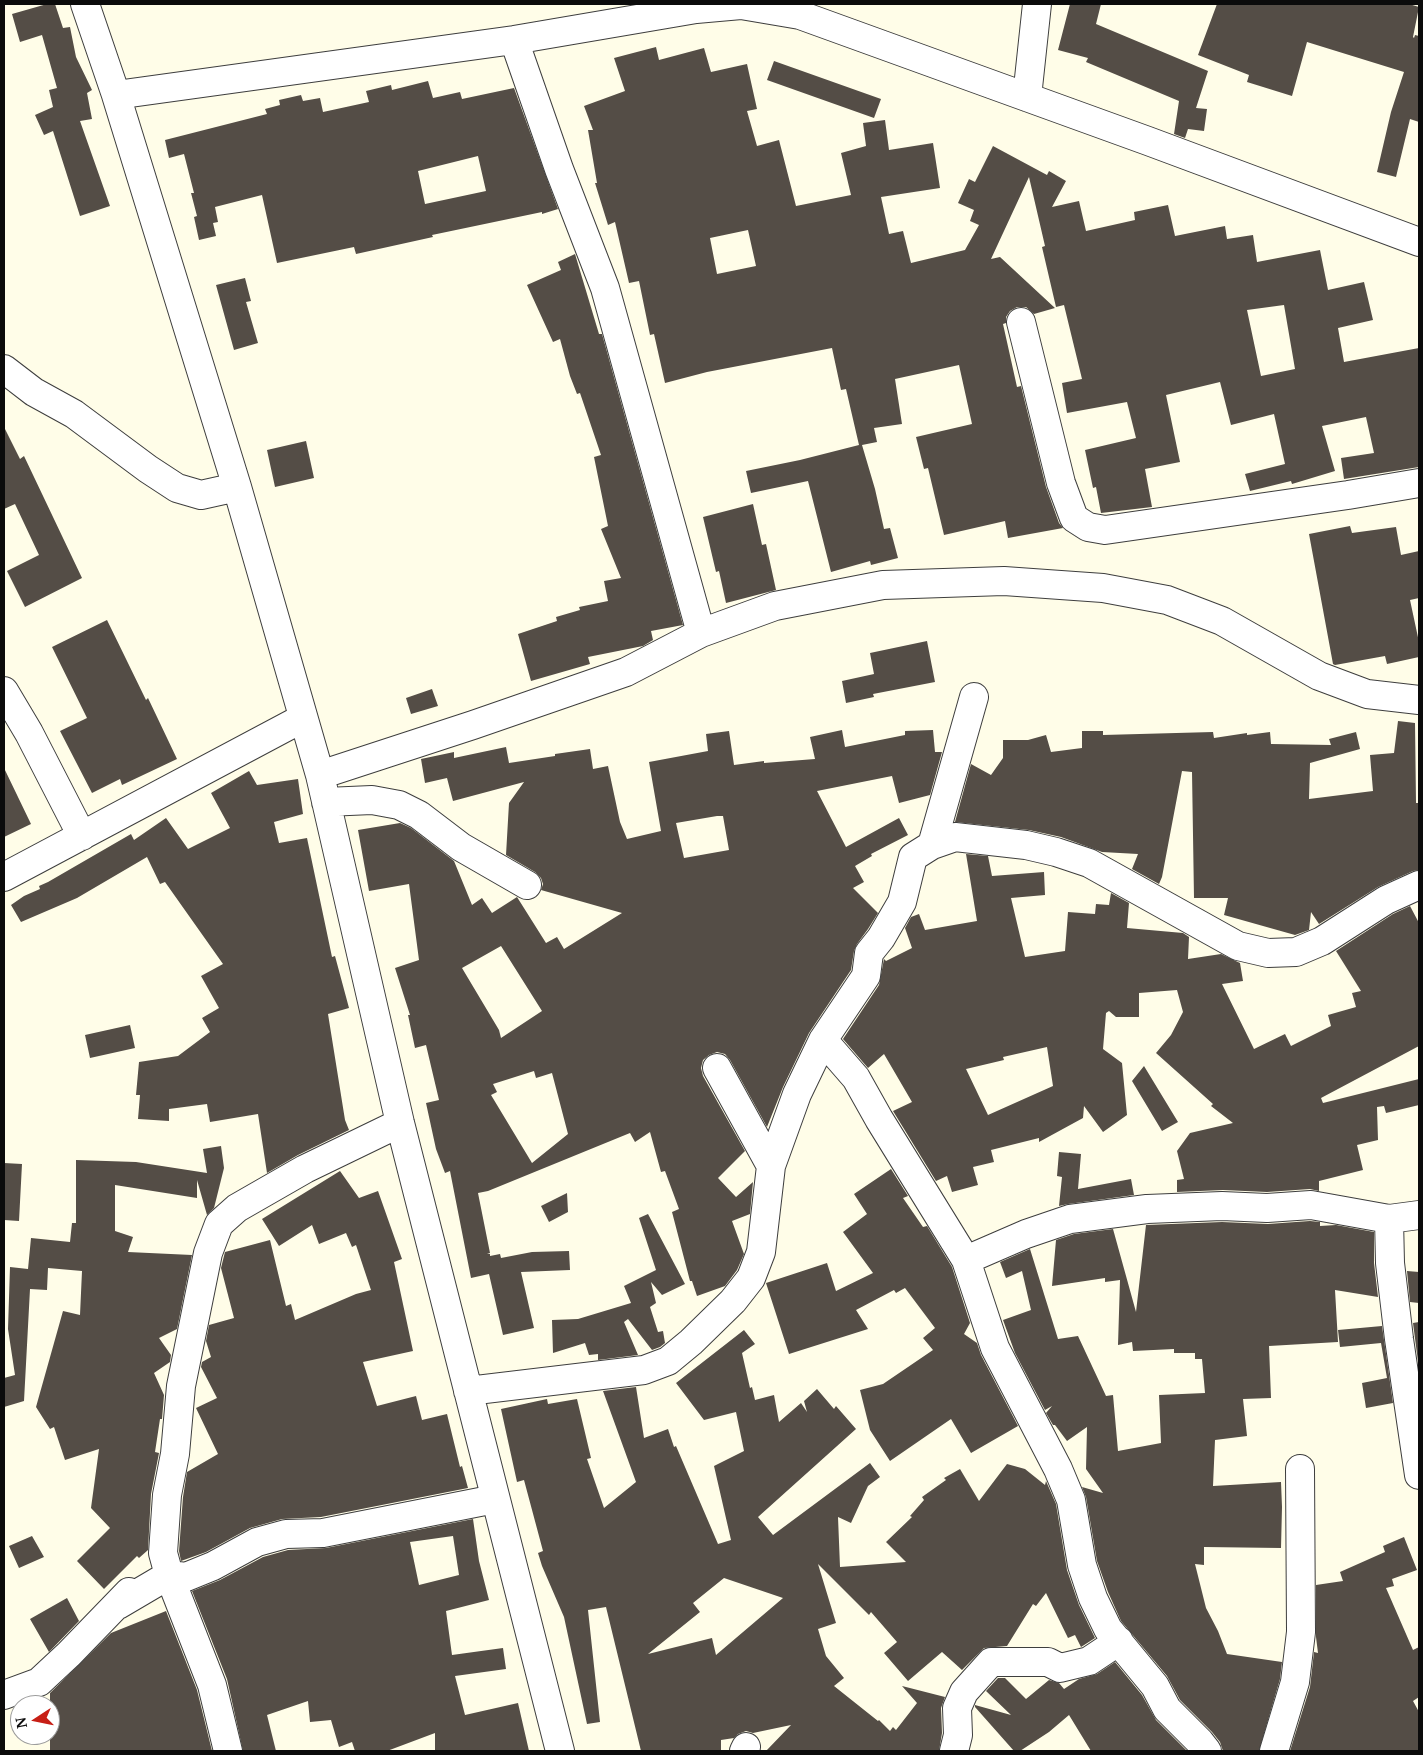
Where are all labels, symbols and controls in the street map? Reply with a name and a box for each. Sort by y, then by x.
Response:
north arrow [10,1695,60,1745]
text: N [10,1716,31,1730]

